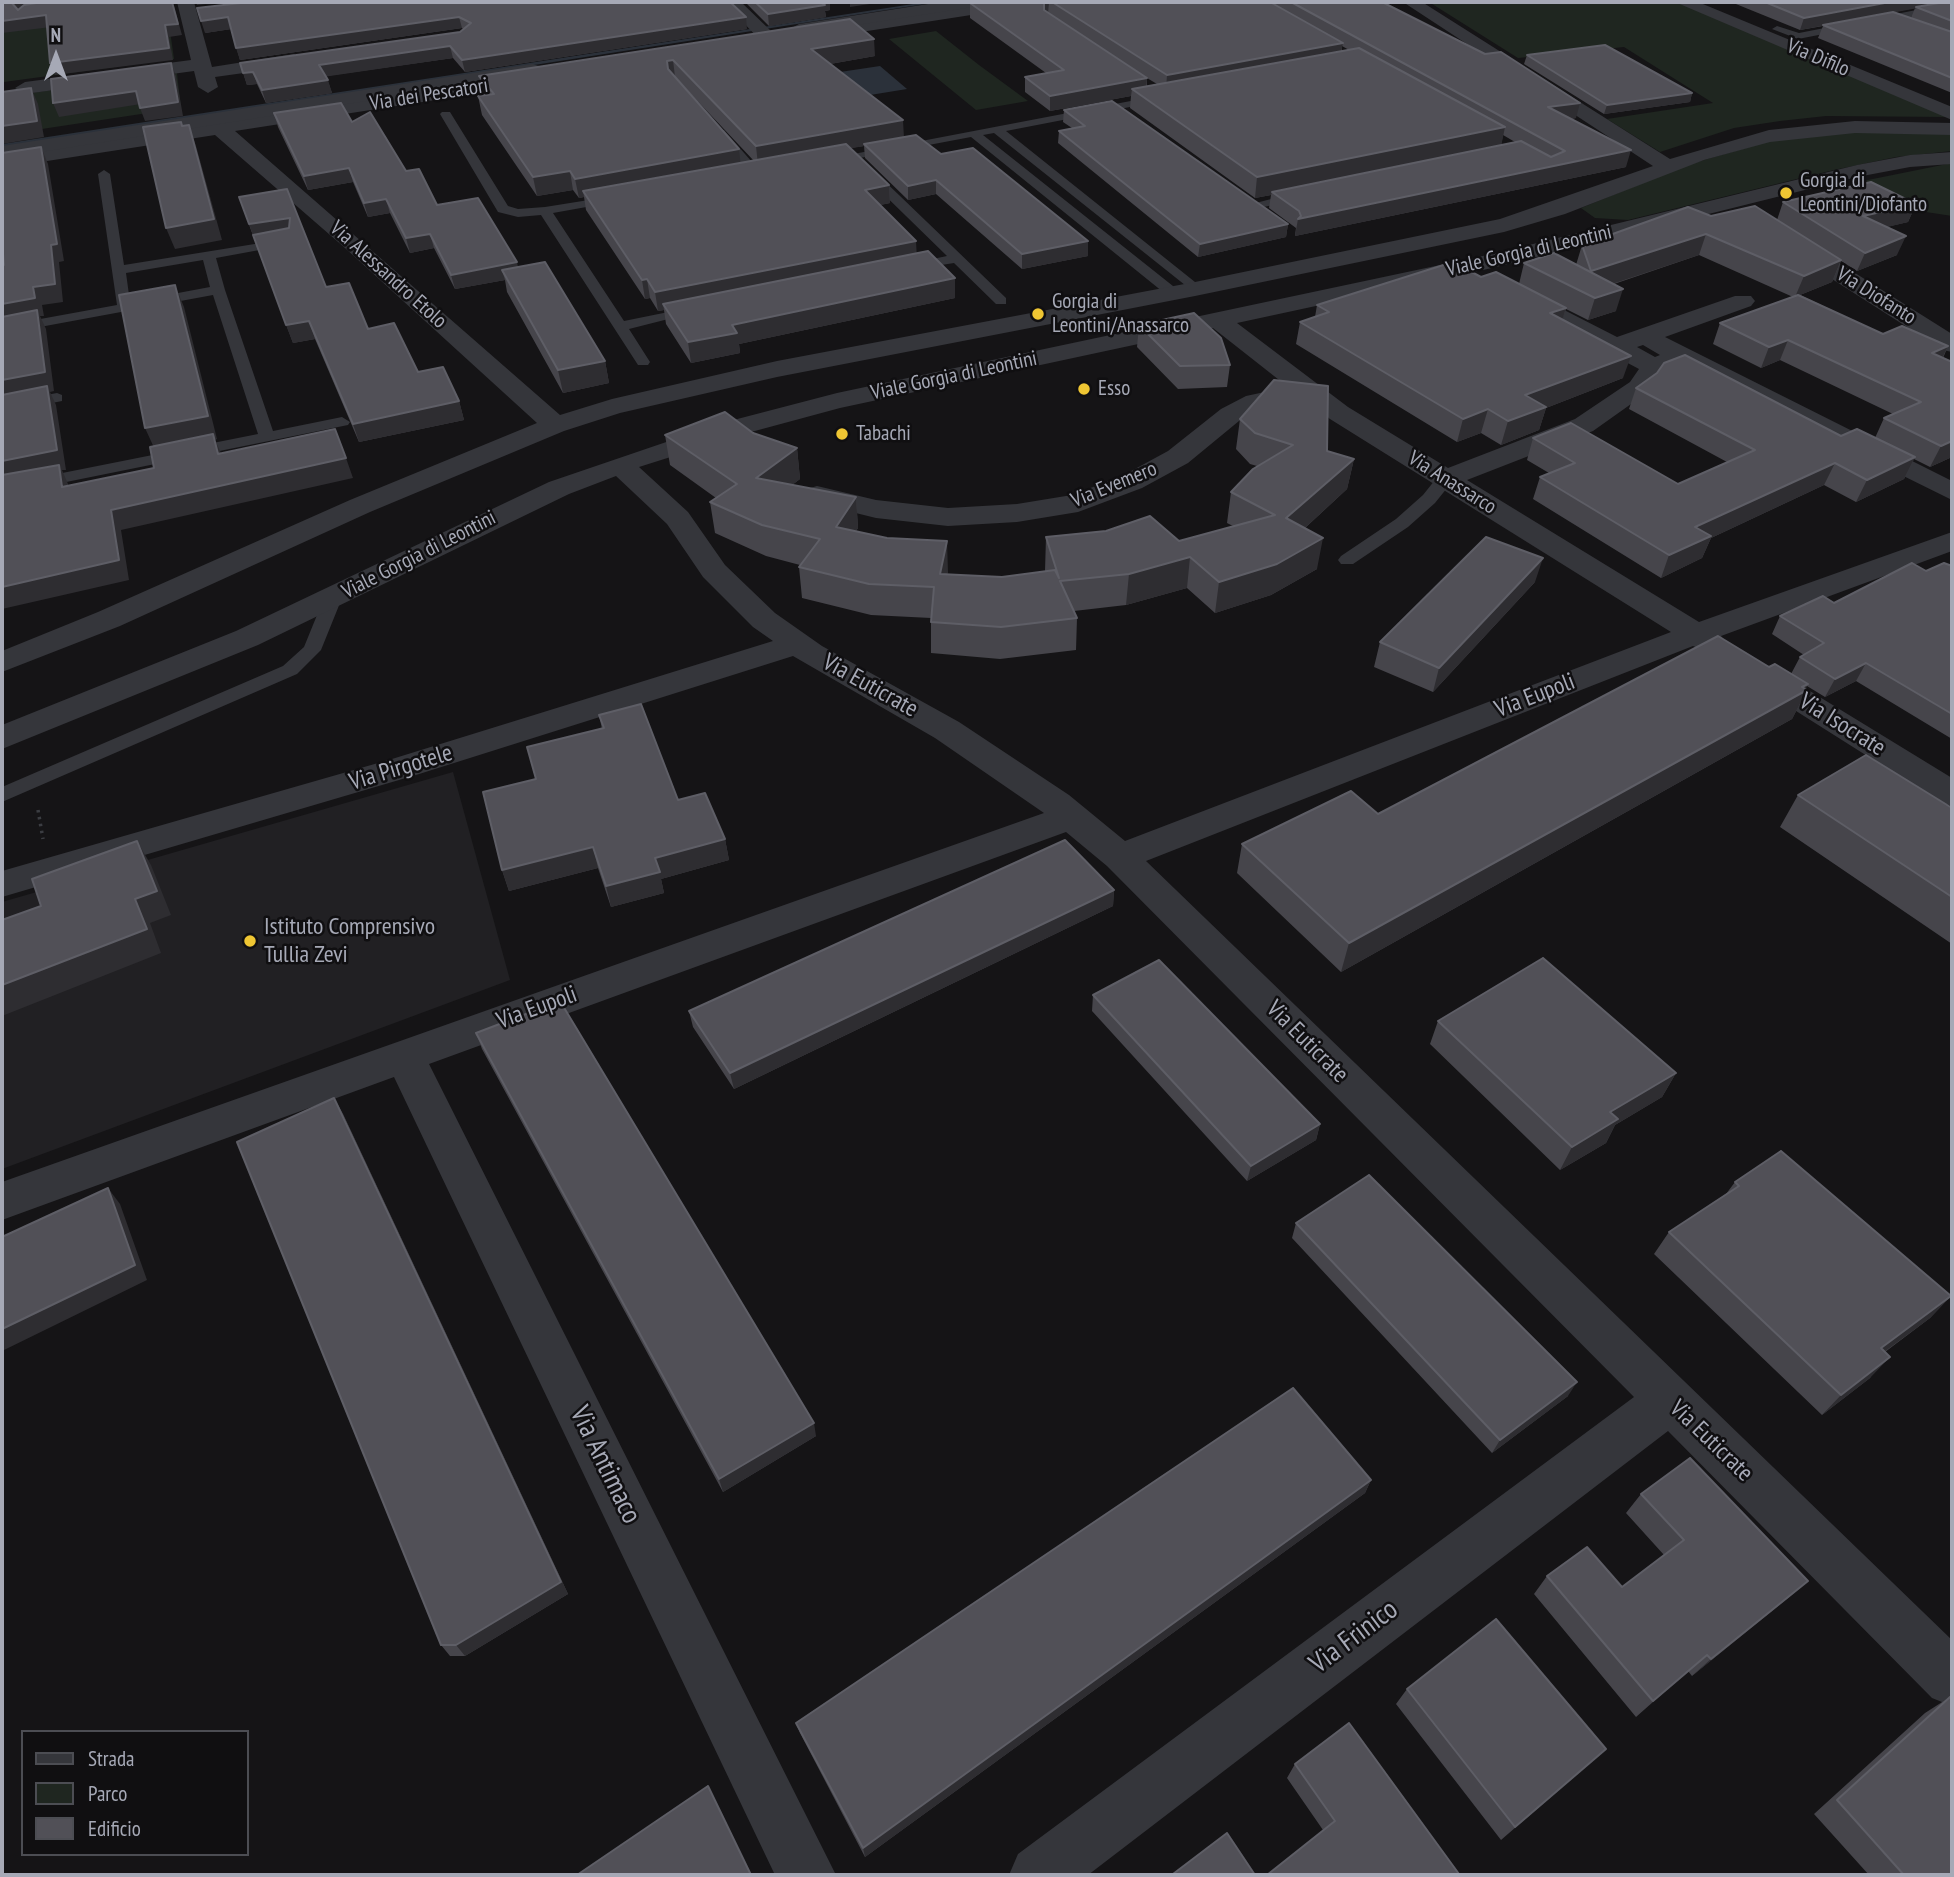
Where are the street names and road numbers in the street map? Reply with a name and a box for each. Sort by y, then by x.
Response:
street label: Via Difilo [1783,34,1853,82]
street label: Via dei Pescatori [368,73,490,117]
street label: Via Alessandro Etolo [324,216,452,334]
street label: Viale Gorgia di Leontini [1444,220,1614,282]
street label: Via Diofanto [1831,262,1921,330]
street label: Viale Gorgia di Leontini [869,346,1039,406]
street label: Via Anassarco [1403,446,1501,520]
street label: Via Evemero [1067,456,1161,514]
street label: Viale Gorgia di Leontini [338,505,500,605]
street label: Via Euticrate [817,648,923,724]
street label: Via Eupoli [1491,668,1579,724]
street label: Via Isocrate [1794,687,1890,763]
street label: Via Pirgotele [346,739,456,797]
street label: Via Eupoli [493,980,581,1036]
street label: Via Euticrate [1260,995,1354,1089]
street label: Via Euticrate [1663,1394,1759,1488]
street label: Via Antimaco [562,1401,648,1529]
street label: Via Frinico [1303,1593,1405,1681]

